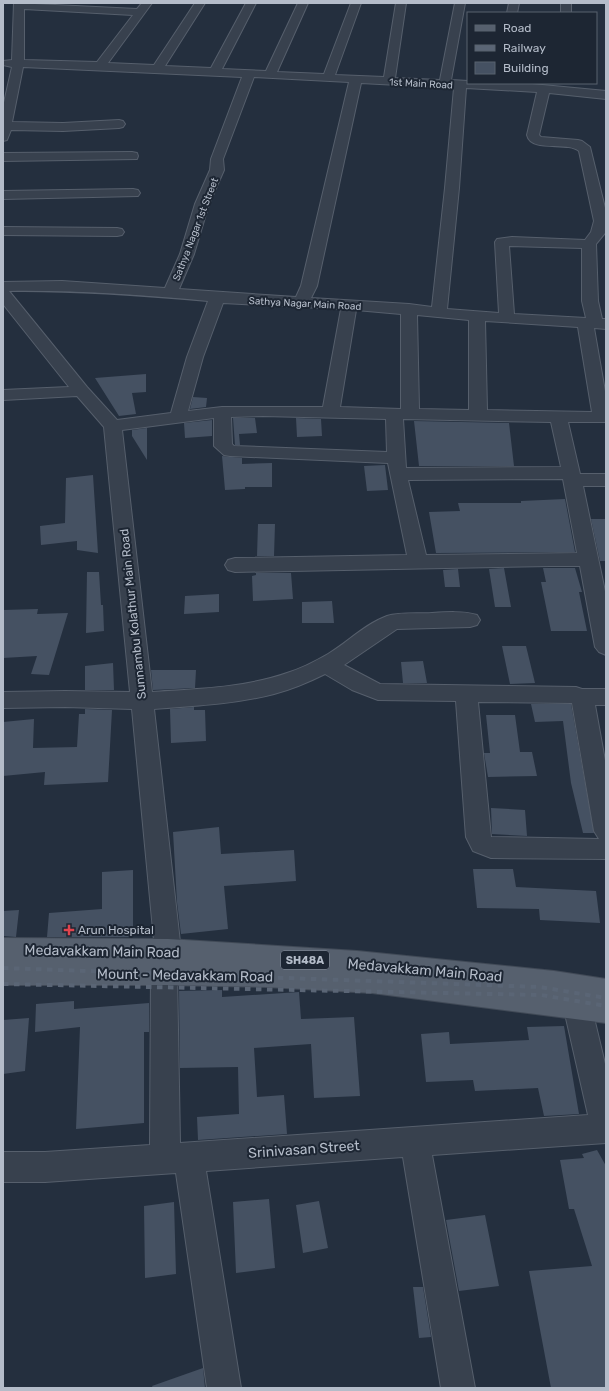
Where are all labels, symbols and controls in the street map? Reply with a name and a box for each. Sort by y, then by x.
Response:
legend [467,12,597,84]
text: Road [503,21,531,35]
text: Railway [503,41,546,55]
text: Building [503,61,549,75]
street label: 1st Main Road [389,76,453,92]
street label: Sathya Nagar 1st Street [171,176,221,283]
street label: Sathya Nagar Main Road [248,295,362,313]
street label: Sunnambu Kolathur Main Road [117,528,149,700]
place label: Arun Hospital [78,923,154,937]
marker: Arun Hospital [63,924,75,936]
street label: Medavakkam Main Road [24,942,180,961]
road number: SH48A [281,951,329,969]
street label: Medavakkam Main Road [347,955,503,986]
street label: Mount - Medavakkam Road [97,965,273,986]
street label: Srinivasan Street [248,1137,361,1162]

